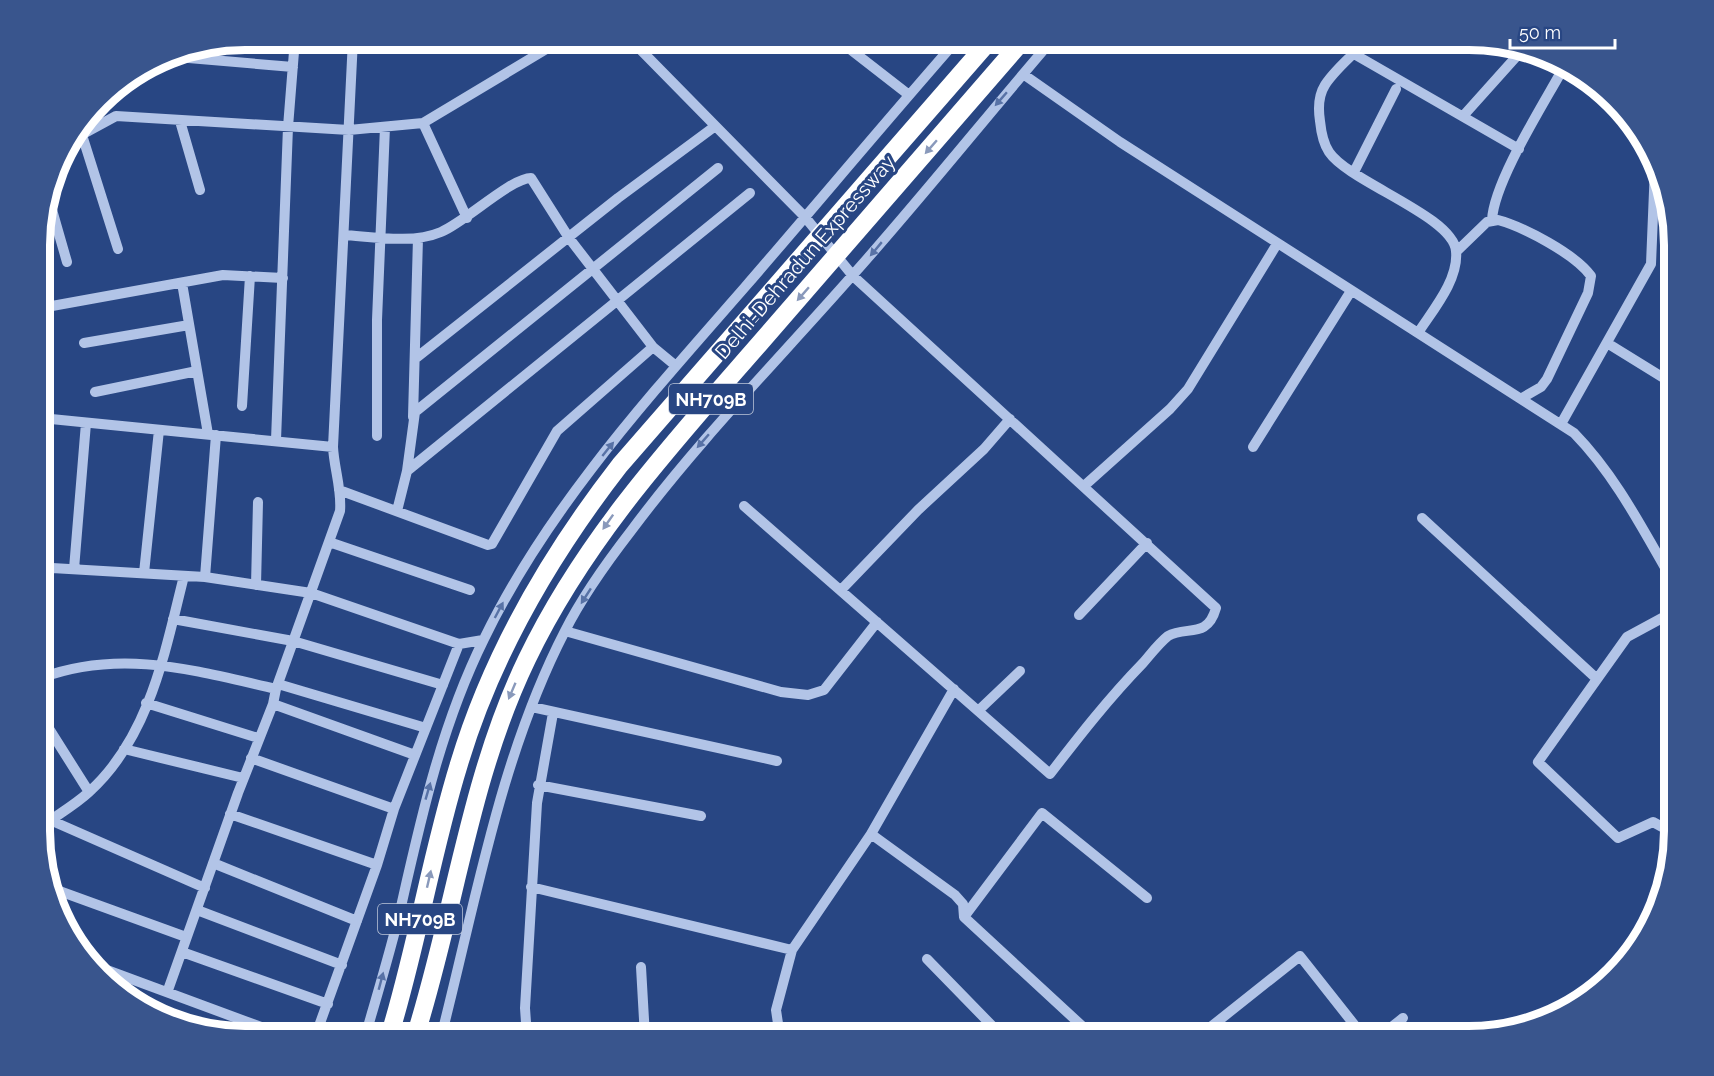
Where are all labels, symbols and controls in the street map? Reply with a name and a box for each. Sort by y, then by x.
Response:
scale bar [1510,12,1615,50]
text: 50 m [1519,22,1561,43]
one-way arrow [995,91,1008,106]
one-way arrow [924,139,937,154]
street label: Delhi-Dehradun Expressway [710,150,900,364]
one-way arrow [869,241,882,257]
one-way arrow [796,286,809,302]
road number: NH709B [669,384,753,414]
one-way arrow [697,433,710,448]
one-way arrow [602,442,614,457]
one-way arrow [603,514,614,530]
one-way arrow [581,588,592,604]
one-way arrow [494,602,504,619]
one-way arrow [507,683,517,701]
one-way arrow [424,782,433,800]
one-way arrow [425,870,435,888]
road number: NH709B [378,904,462,934]
one-way arrow [377,971,386,989]

